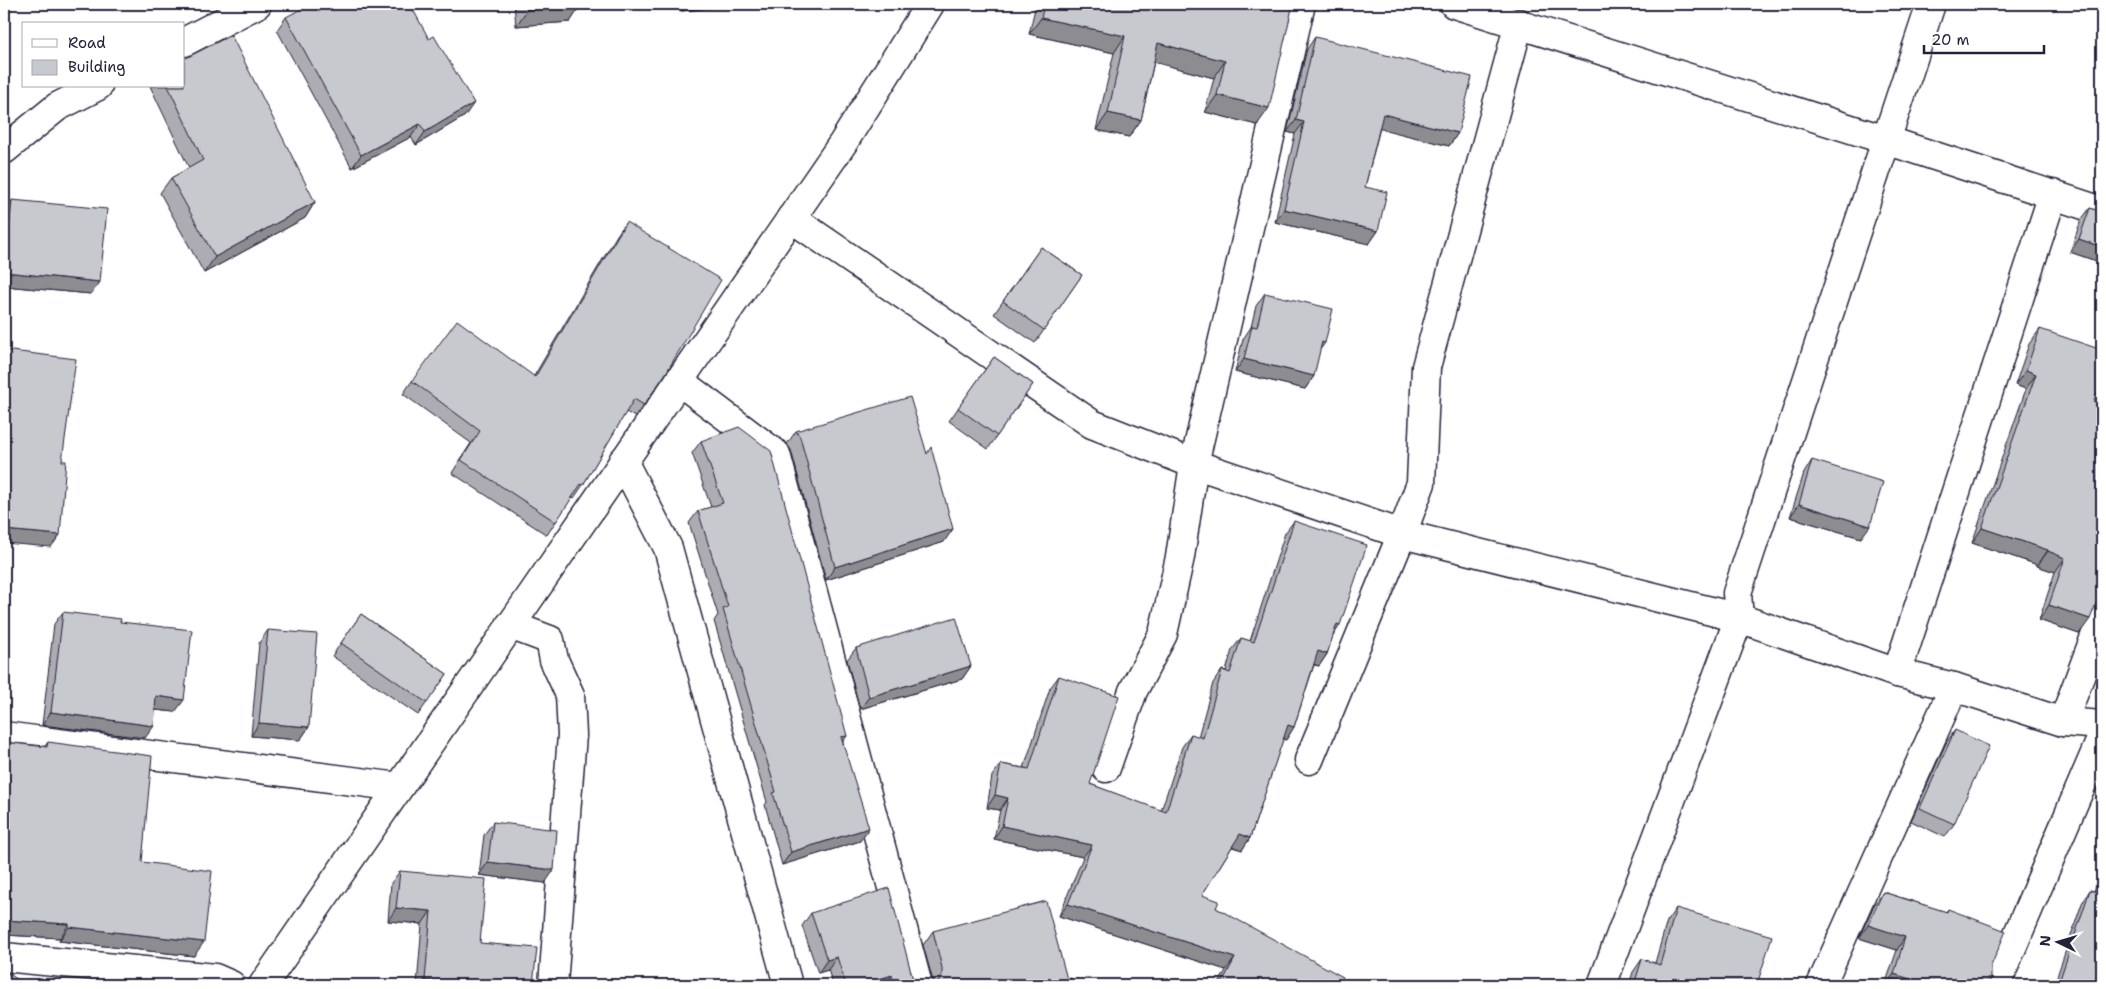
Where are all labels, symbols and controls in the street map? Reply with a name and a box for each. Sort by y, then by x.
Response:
legend [22,22,185,88]
scale bar [1924,22,2044,54]
text: 20 m [1931,30,1970,50]
text: Road [68,33,106,53]
text: Building [68,57,125,77]
north arrow [2034,916,2084,966]
text: N [2036,935,2054,947]

